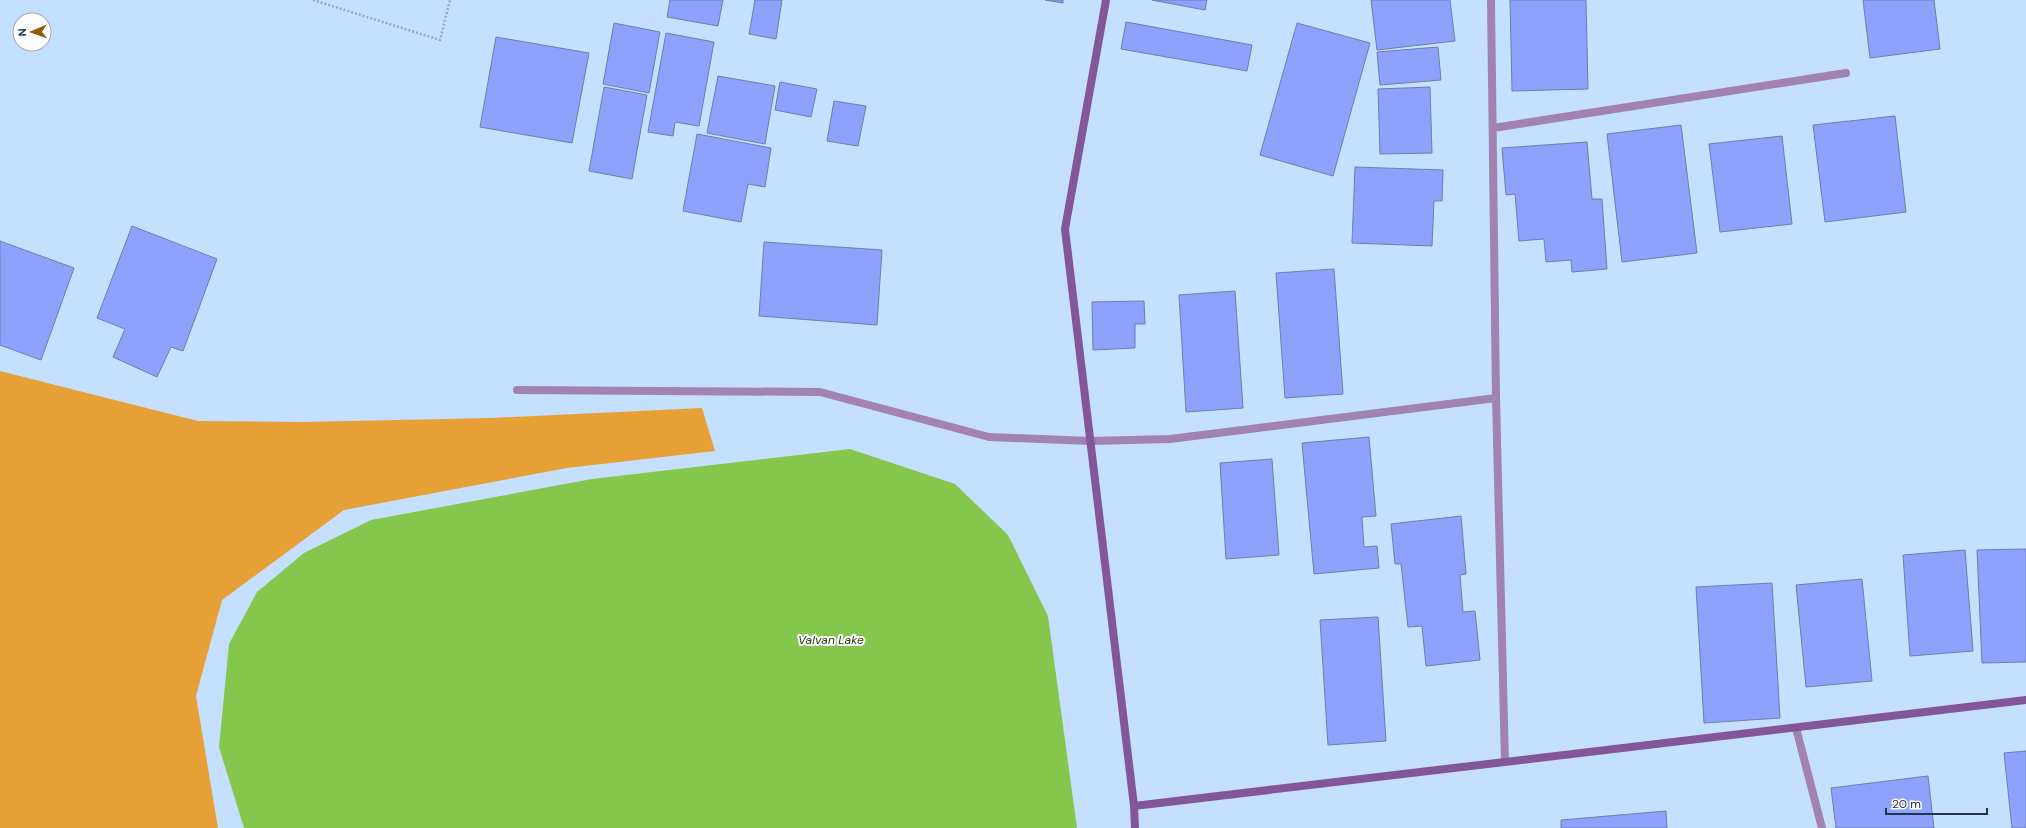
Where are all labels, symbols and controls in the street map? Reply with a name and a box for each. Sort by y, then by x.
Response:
north arrow [12,12,52,52]
text: N [15,28,29,37]
water label: Valvan Lake [798,632,864,648]
scale bar [1886,790,1987,816]
text: 20 m [1892,796,1921,812]

